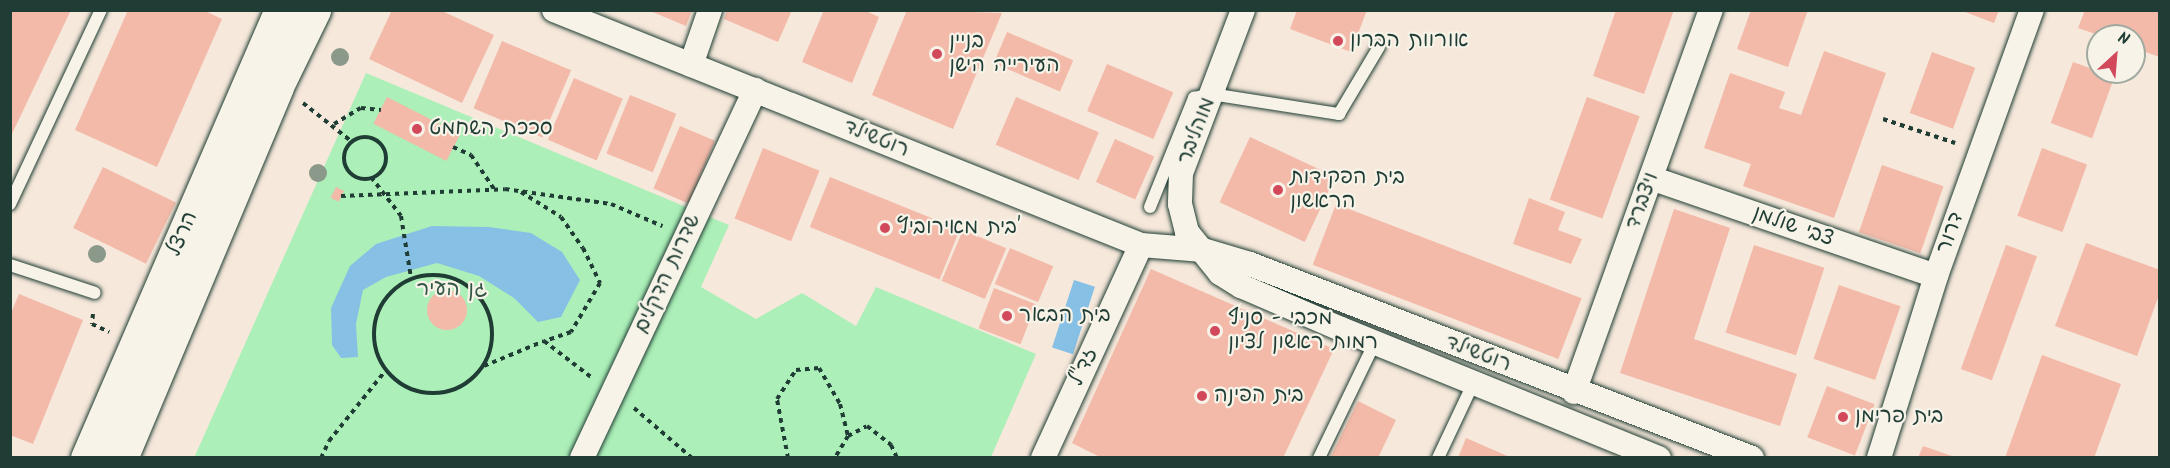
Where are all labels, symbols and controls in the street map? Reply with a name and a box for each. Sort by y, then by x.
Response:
north arrow [2086,24,2146,84]
text: N [2113,26,2133,53]
place label: אורוות הברון [1350,28,1469,54]
place label: בניין העירייה הישן [949,29,1060,79]
marker: אורוות הברון [1331,34,1345,48]
marker: בניין העירייה הישן [930,47,944,61]
street label: מוהליבר [1173,94,1221,168]
street label: רוטשילד [839,114,913,164]
place label: סככת השחמט [429,116,553,142]
marker: סככת השחמט [410,122,424,136]
place label: בית הפקידות הראשון [1290,165,1405,215]
street label: ויצברד [1621,169,1665,233]
marker: בית הפקידות הראשון [1271,183,1285,197]
street label: צבי שולמן [1749,201,1837,253]
street label: הרצל [162,208,204,260]
street label: דרור [1932,209,1970,257]
street label: שדרות הדקלים [629,210,707,338]
place label: בית מאירוביץ' [897,215,1020,241]
marker: בית מאירוביץ' [878,221,892,235]
park label: גן העיר [417,277,487,303]
place label: בית הבאר [1019,303,1111,329]
place label: מכבי - סניף רמות ראשון לציון [1228,306,1378,356]
marker: בית הבאר [1000,309,1014,323]
marker: מכבי - סניף רמות ראשון לציון [1206,322,1224,340]
street label: רוטשילד [1441,330,1515,378]
street label: זד"ל [1064,344,1104,390]
place label: בית הפינה [1214,383,1304,409]
marker: בית הפינה [1195,389,1209,403]
place label: בית פרימן [1855,404,1943,430]
marker: בית פרימן [1836,410,1850,424]

